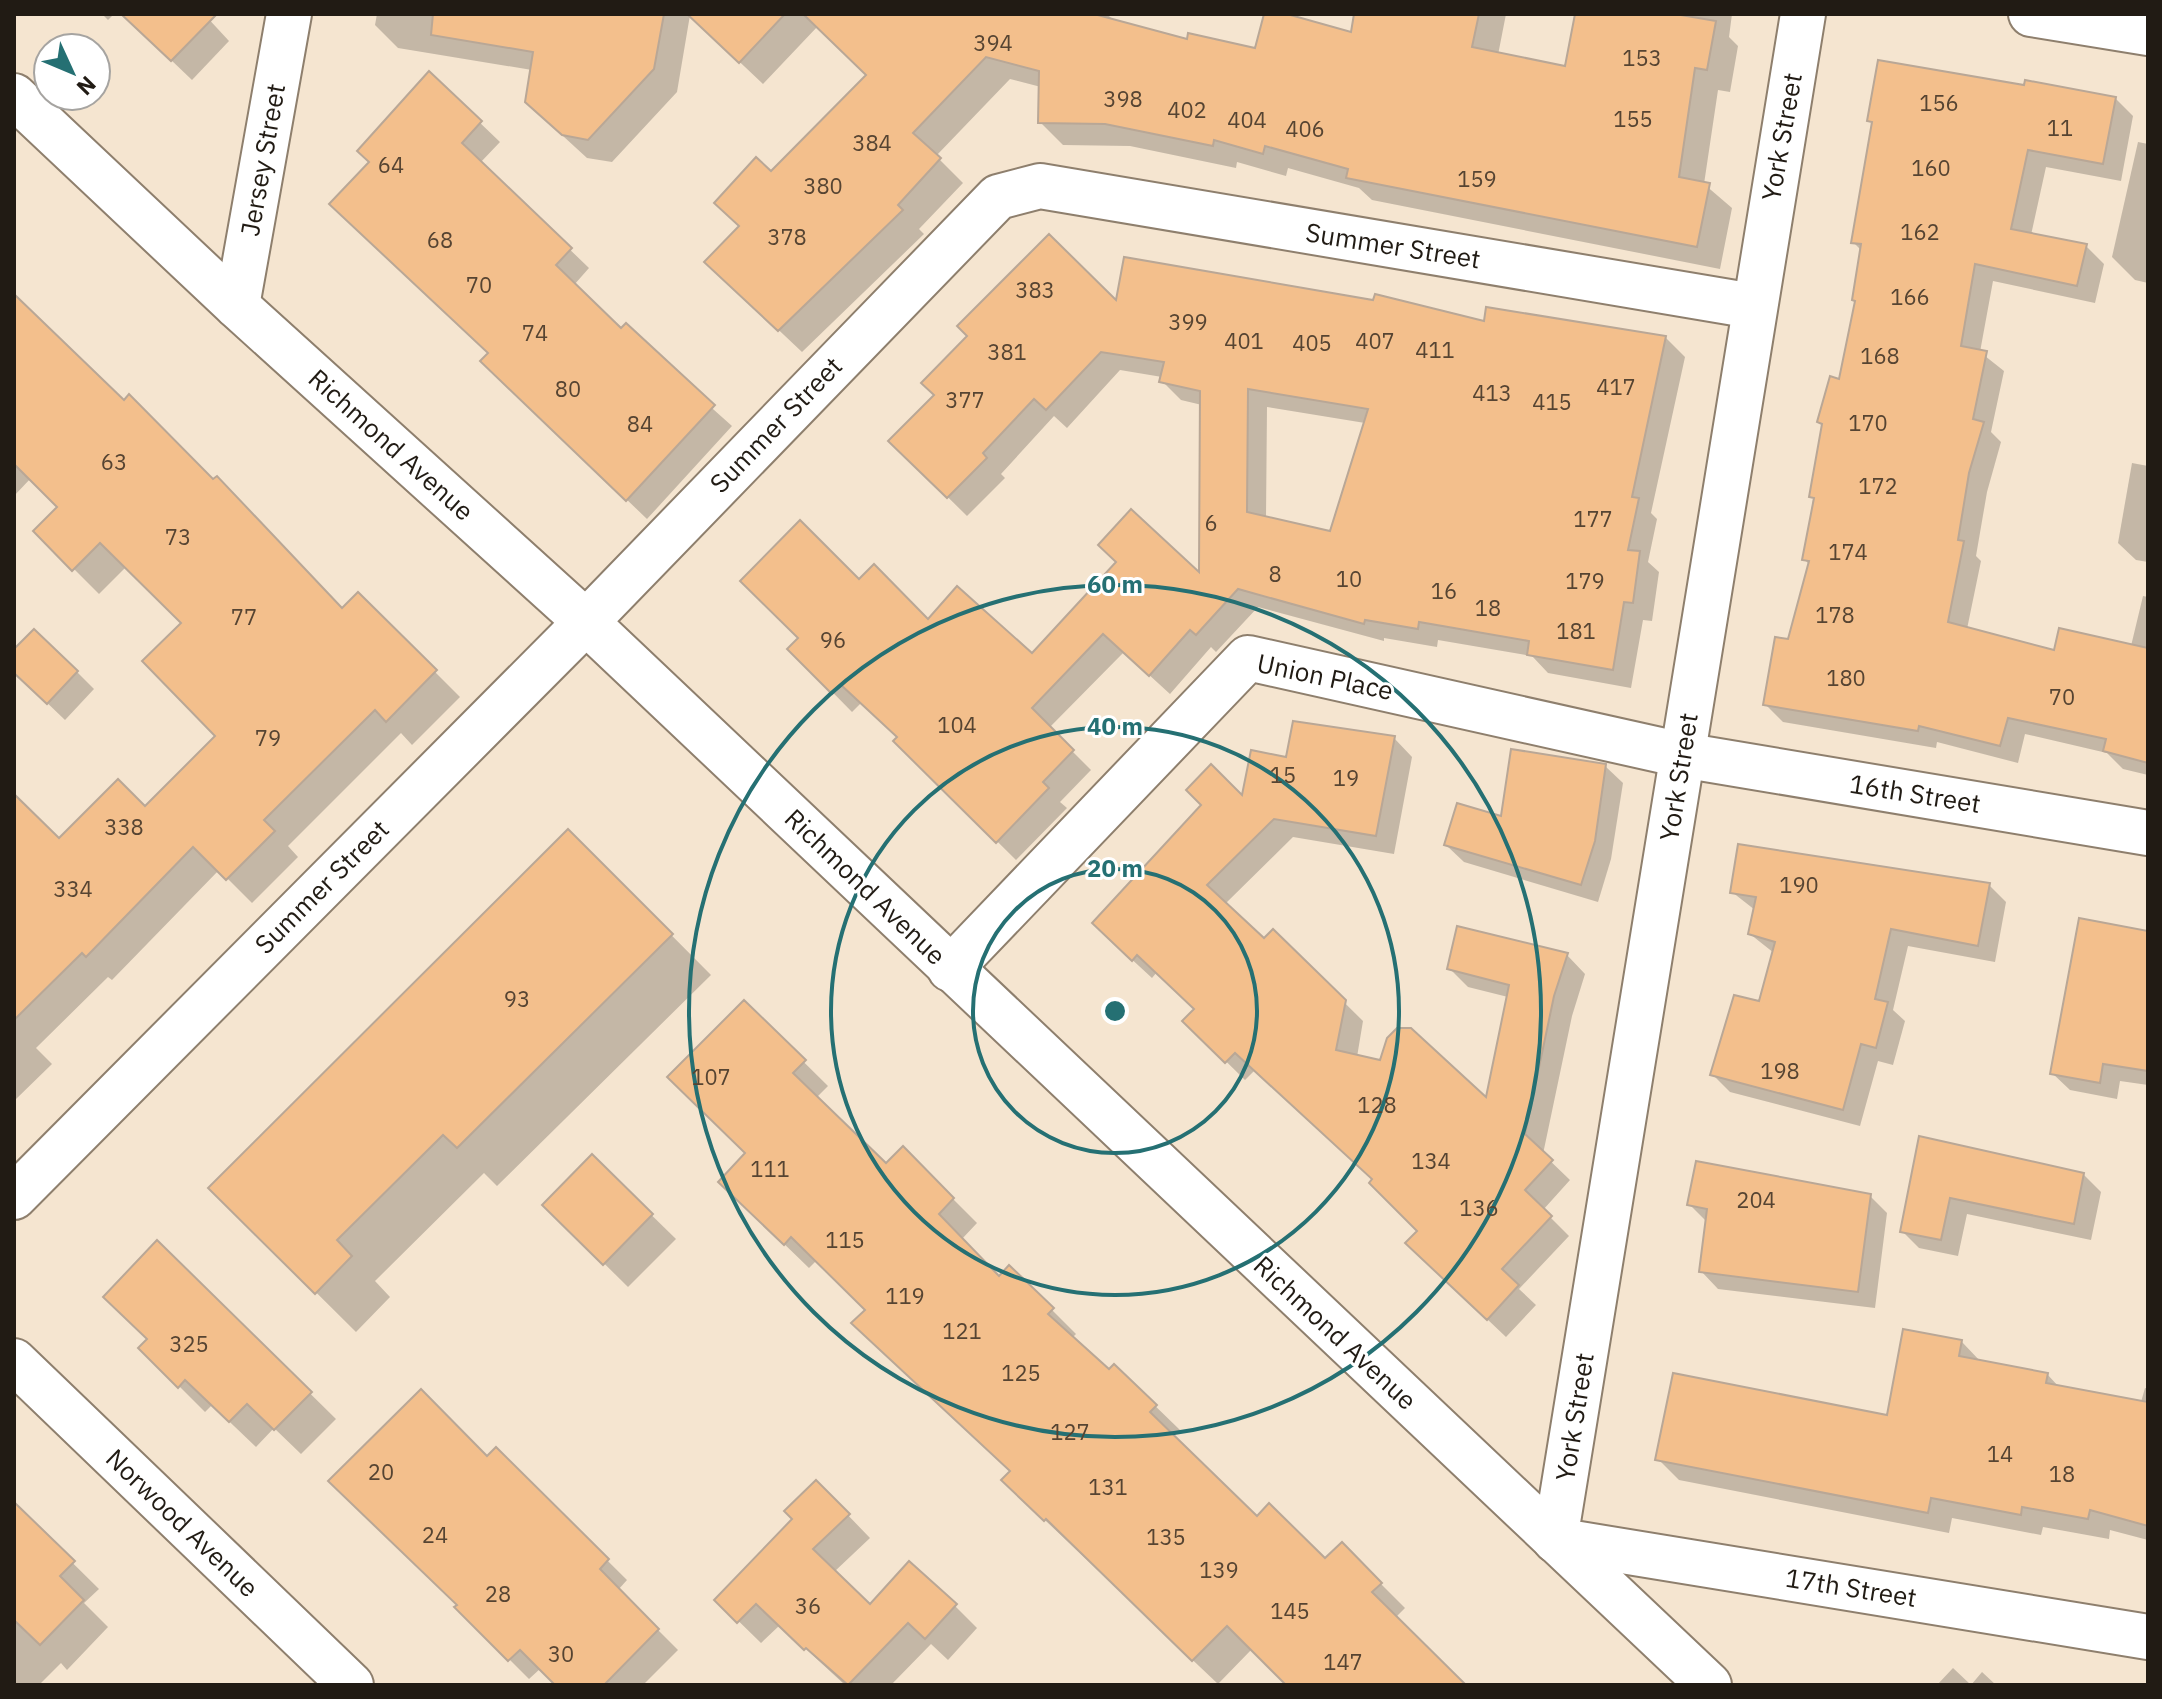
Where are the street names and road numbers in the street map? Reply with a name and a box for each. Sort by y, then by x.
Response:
street label: York Street [1753,70,1809,203]
street label: Jersey Street [232,81,292,239]
street label: Summer Street [1303,214,1483,276]
street label: Summer Street [702,349,849,500]
street label: Richmond Avenue [302,361,481,527]
street label: Union Place [1254,645,1396,707]
street label: York Street [1651,710,1705,843]
street label: 16th Street [1847,766,1983,820]
street label: Richmond Avenue [778,801,953,972]
street label: Summer Street [247,812,396,961]
street label: Richmond Avenue [1247,1248,1424,1417]
street label: York Street [1547,1350,1601,1483]
street label: Norwood Avenue [99,1441,266,1604]
street label: 17th Street [1783,1560,1919,1614]

